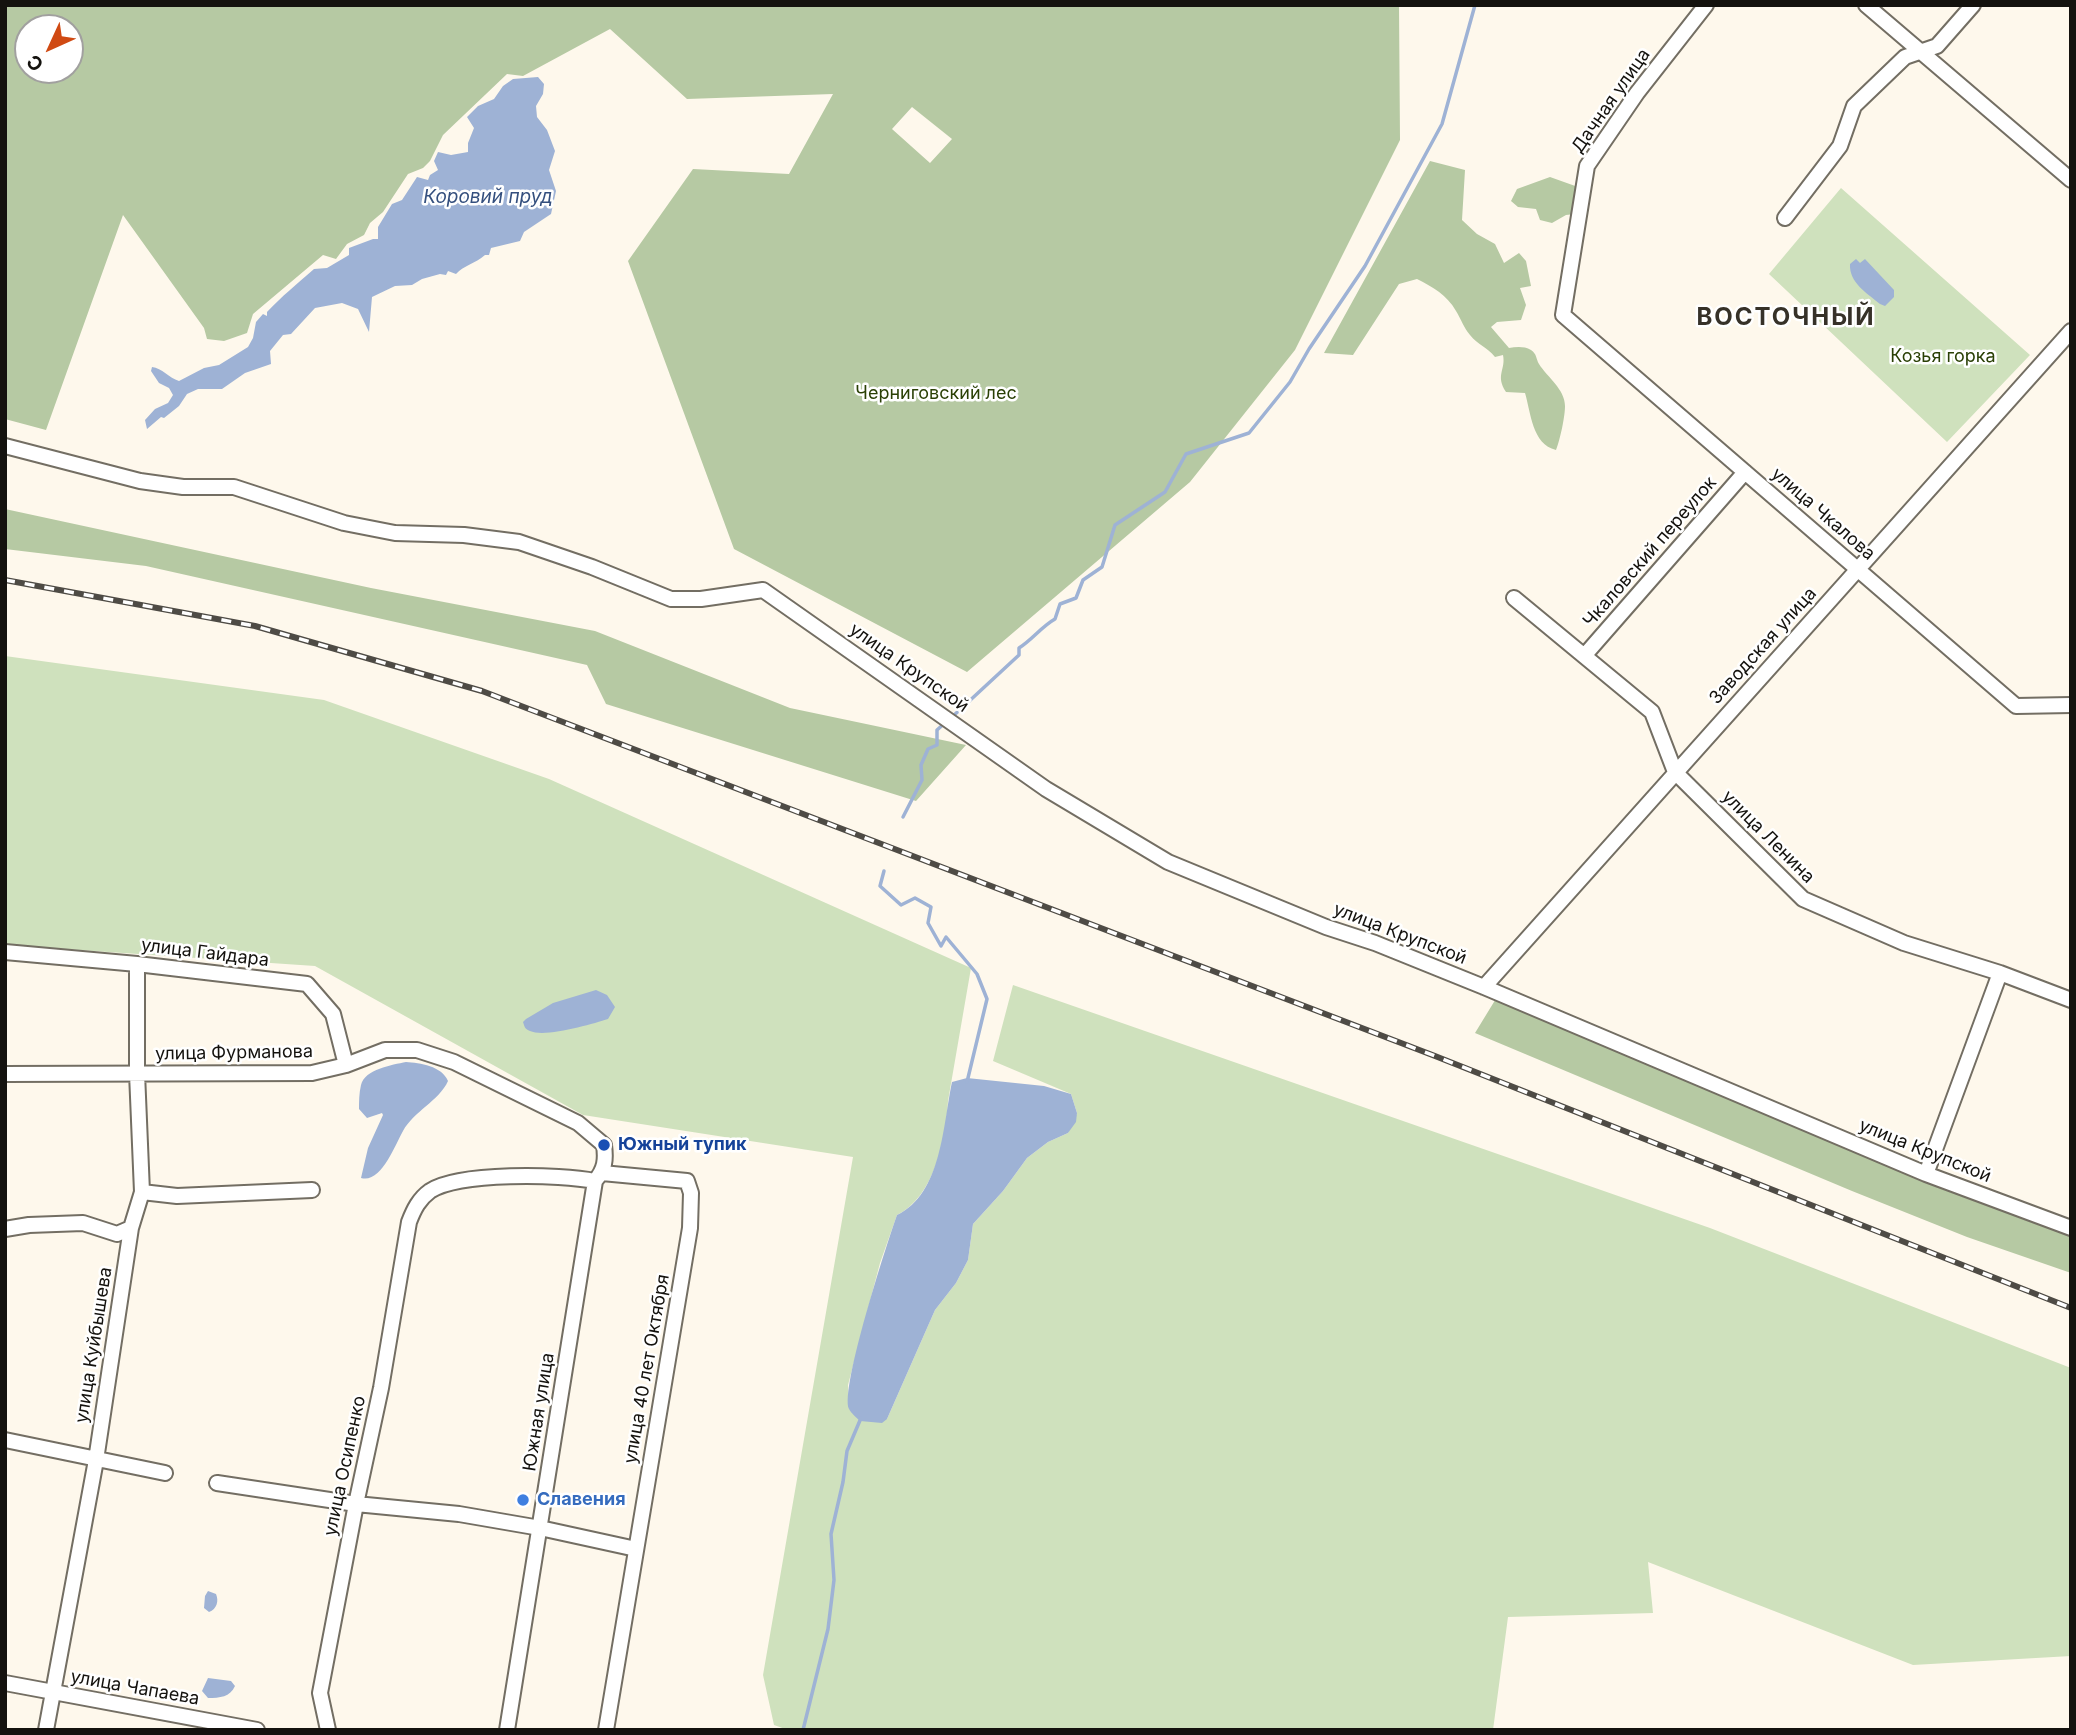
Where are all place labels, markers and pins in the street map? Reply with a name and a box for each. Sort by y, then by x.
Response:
place label: Южный тупик [618,1134,747,1156]
marker: Южный тупик [596,1137,612,1153]
place label: Славения [537,1489,626,1511]
marker: Славения [515,1492,531,1508]

